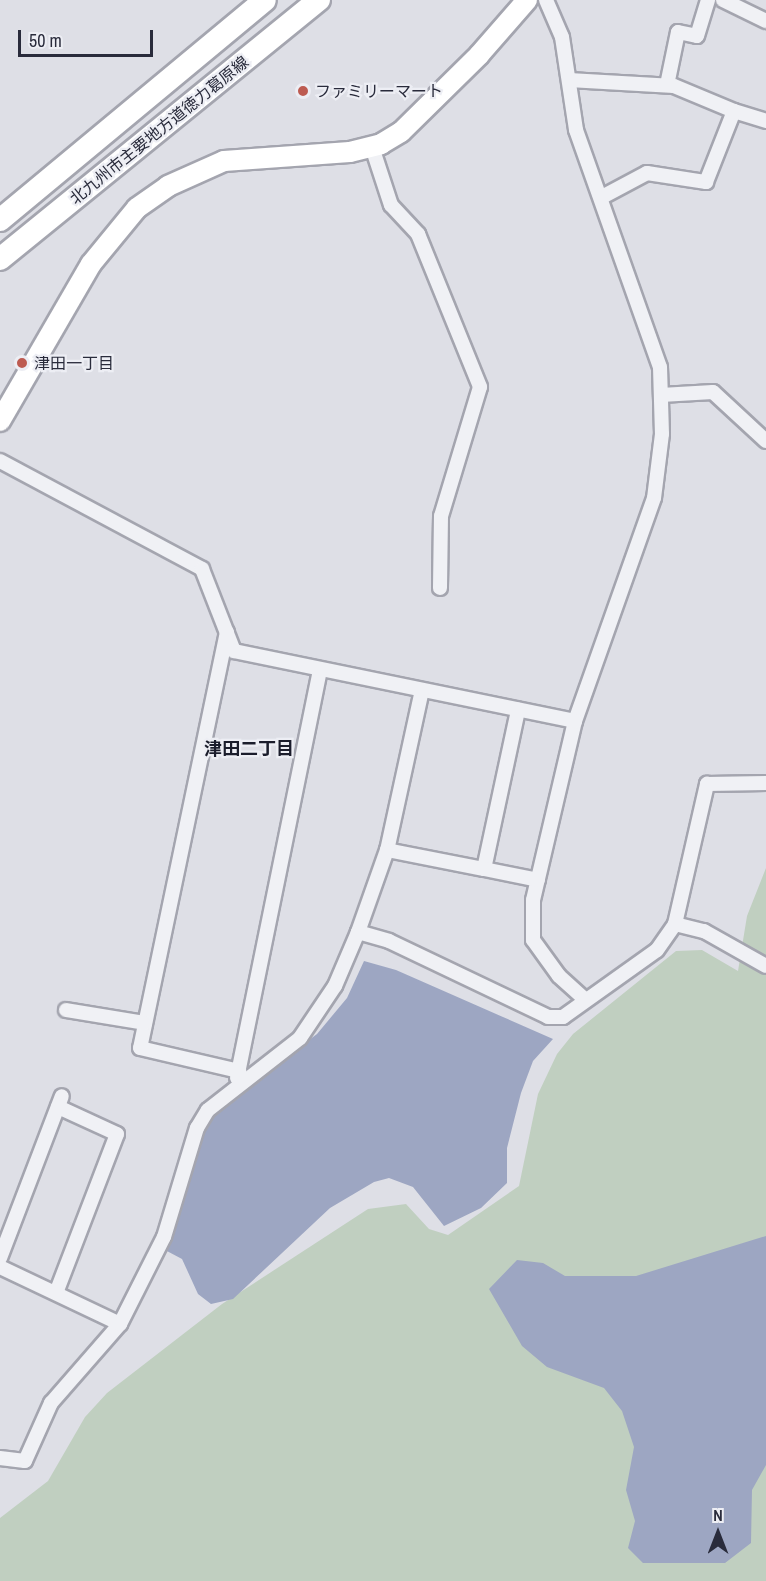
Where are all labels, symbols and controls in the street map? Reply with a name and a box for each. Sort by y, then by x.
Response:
scale bar [21,18,156,56]
text: 50 m [29,28,62,53]
street label: 北九州市主要地方道徳力葛原線 [66,52,252,208]
place label: ファミリーマート [315,81,443,101]
marker: ファミリーマート [296,84,310,98]
place label: 津田一丁目 [34,353,114,373]
marker: 津田一丁目 [15,356,29,370]
district label: 津田二丁目 [204,738,294,760]
north arrow [688,1503,748,1563]
text: N [713,1504,723,1526]

